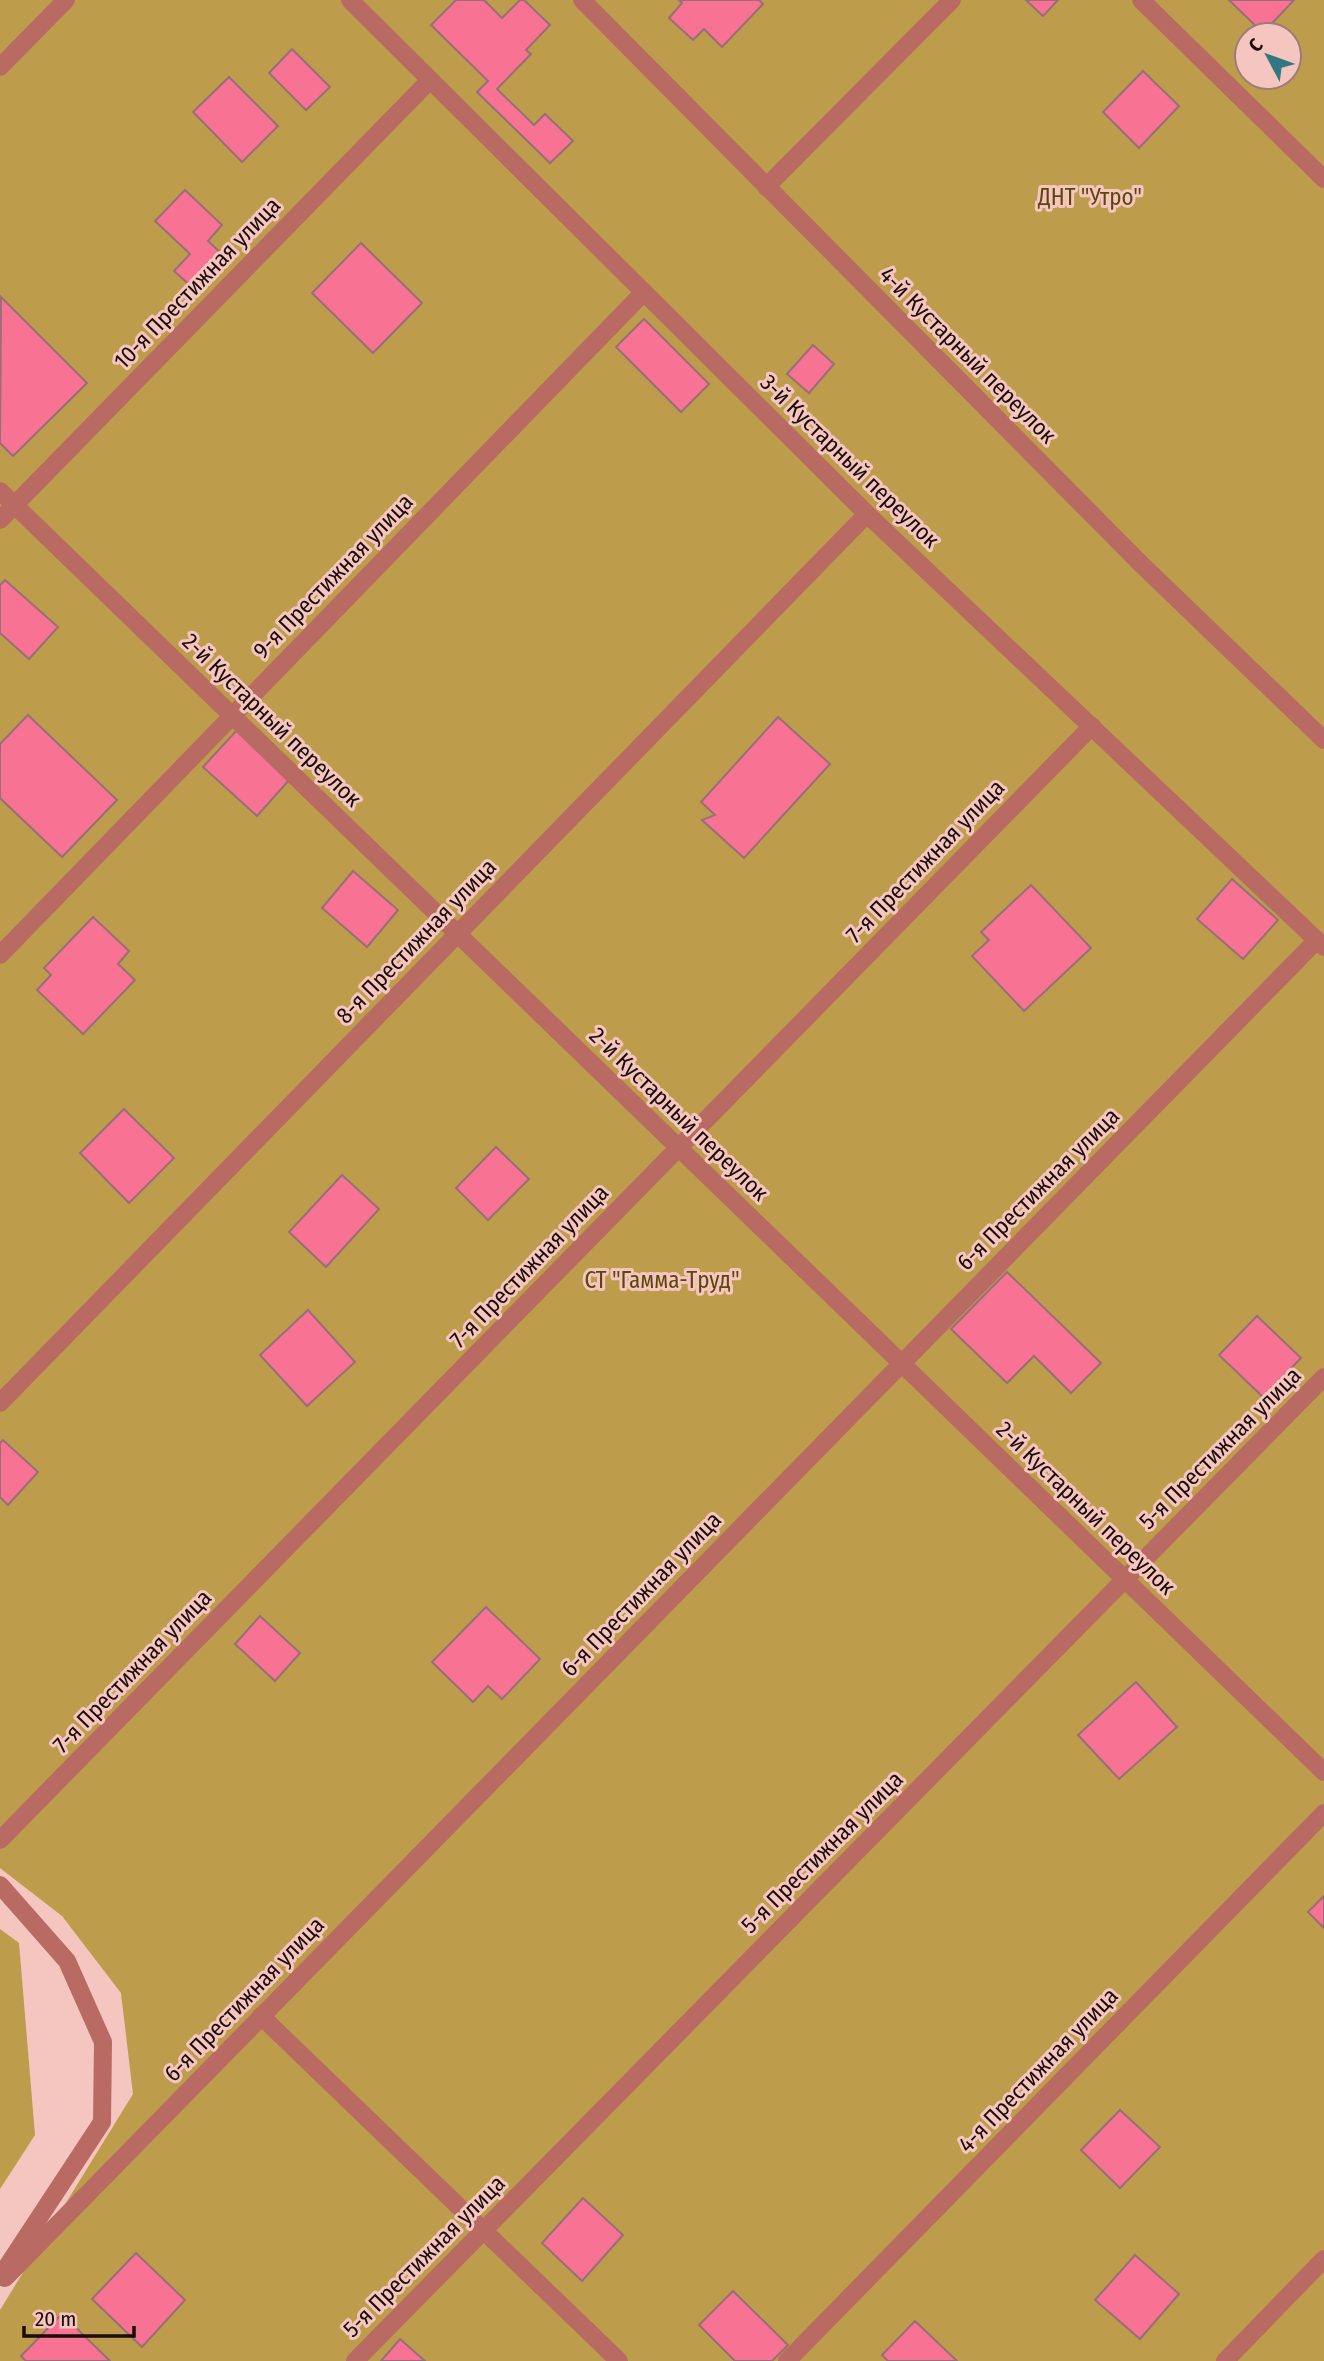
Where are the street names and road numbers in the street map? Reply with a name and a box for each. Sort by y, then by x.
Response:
street label: 10-я Престижная улица [108,191,286,375]
street label: 4-й Кустарный переулок [874,261,1062,449]
street label: 3-й Кустарный переулок [755,368,945,554]
street label: 9-я Престижная улица [247,488,419,664]
street label: 2-й Кустарный переулок [177,627,367,813]
street label: 7-я Престижная улица [840,774,1010,948]
street label: 8-я Престижная улица [330,853,502,1029]
street label: 2-й Кустарный переулок [584,1021,774,1207]
street label: 6-я Престижная улица [951,1102,1125,1276]
street label: 7-я Престижная улица [444,1179,614,1353]
street label: 5-я Престижная улица [1133,1361,1307,1535]
street label: 2-й Кустарный переулок [991,1415,1181,1601]
street label: 6-я Престижная улица [555,1506,727,1682]
street label: 7-я Престижная улица [47,1584,217,1758]
street label: 5-я Престижная улица [735,1765,909,1939]
street label: 6-я Престижная улица [158,1911,330,2087]
street label: 4-я Престижная улица [952,1982,1124,2158]
street label: 5-я Престижная улица [337,2169,511,2343]

